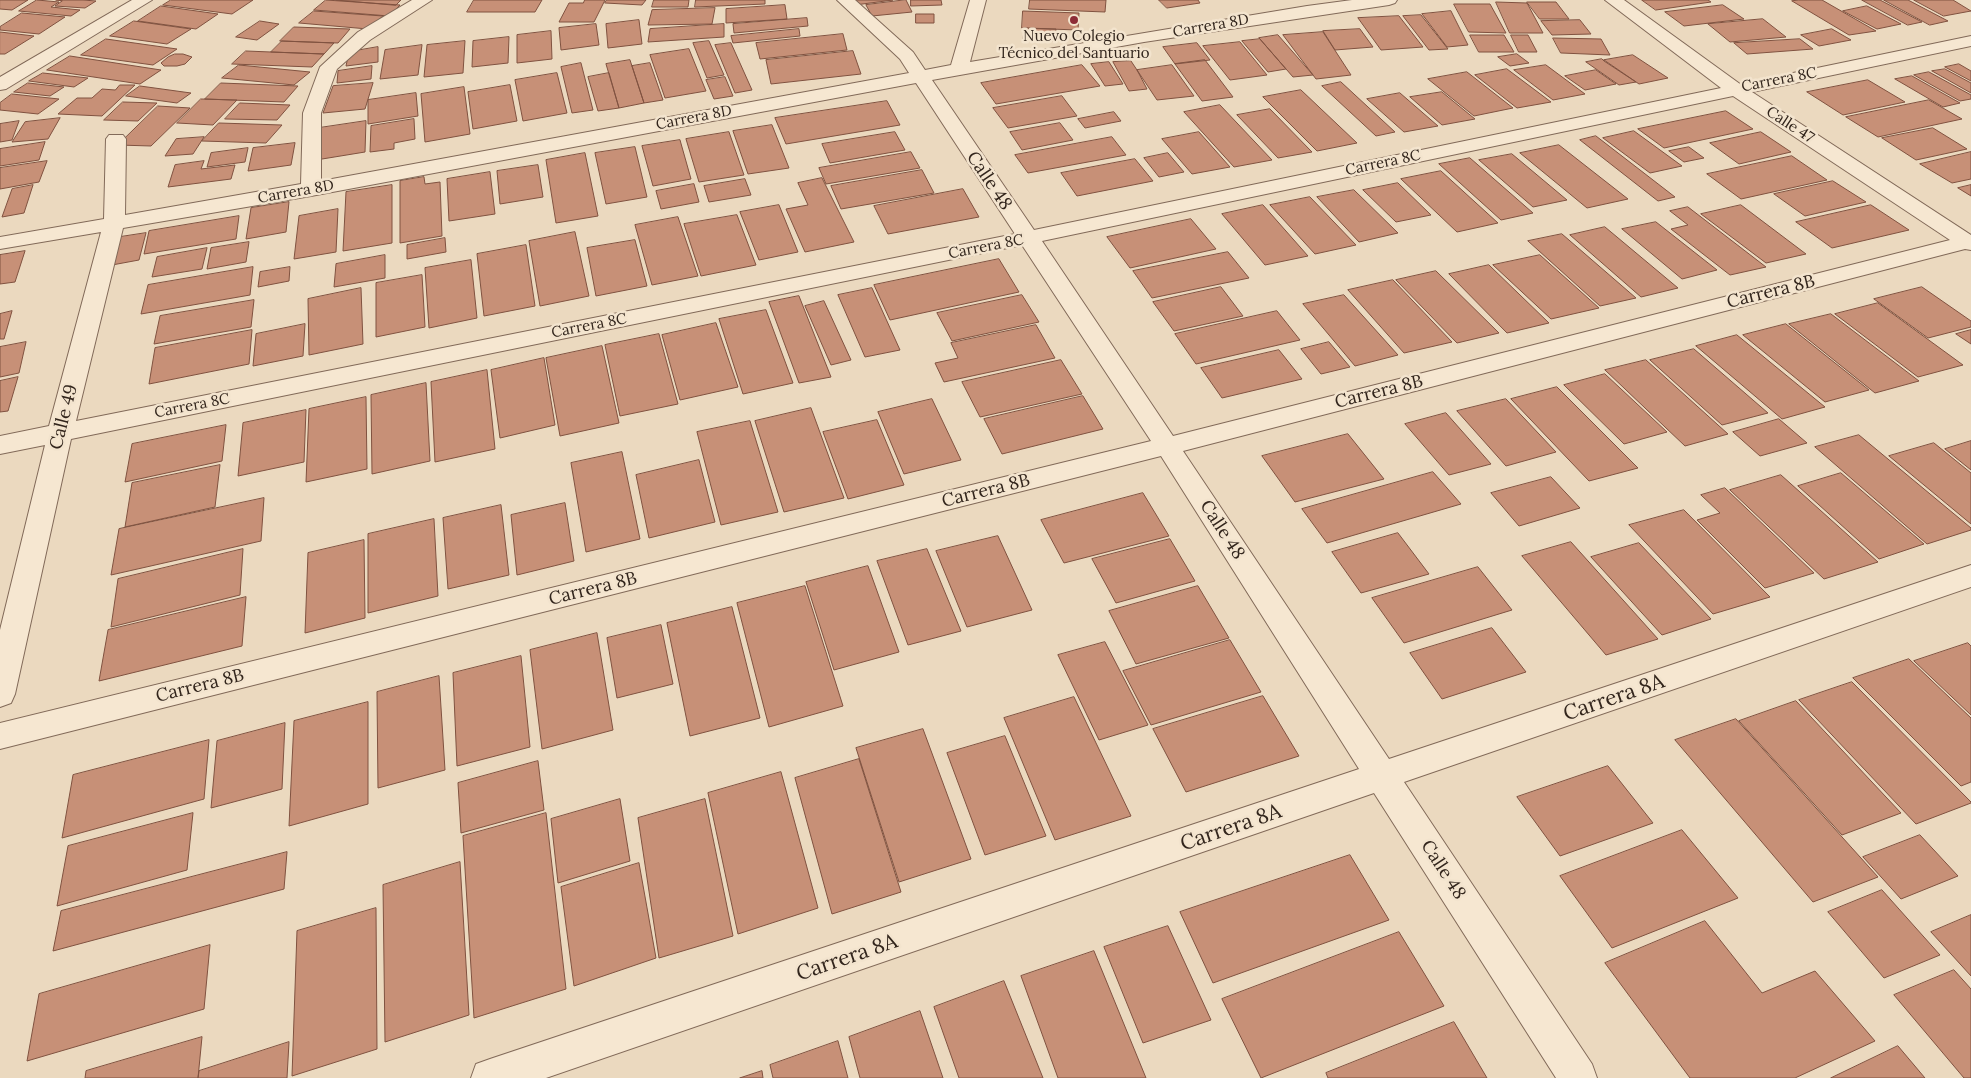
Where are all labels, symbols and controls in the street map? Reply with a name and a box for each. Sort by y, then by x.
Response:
street label: Carrera 8D [1172,10,1250,42]
marker: Nuevo Colegio Técnico del Santuario [1068,14,1080,26]
place label: Nuevo Colegio Técnico del Santuario [998,28,1150,63]
street label: Carrera 8C [1740,64,1818,96]
street label: Carrera 8D [655,102,733,134]
street label: Calle 47 [1763,103,1817,147]
street label: Carrera 8C [1344,146,1422,180]
street label: Calle 48 [962,148,1016,214]
street label: Carrera 8D [257,176,335,208]
street label: Carrera 8C [947,231,1025,263]
street label: Carrera 8B [1725,271,1817,313]
street label: Carrera 8C [550,310,628,342]
street label: Carrera 8B [1333,371,1425,413]
street label: Calle 49 [45,382,83,452]
street label: Carrera 8C [153,390,231,422]
street label: Carrera 8B [940,470,1032,512]
street label: Calle 48 [1195,496,1249,564]
street label: Carrera 8B [547,568,639,610]
street label: Carrera 8B [154,665,246,707]
street label: Carrera 8A [1560,669,1668,727]
street label: Carrera 8A [1177,799,1285,857]
street label: Calle 48 [1416,836,1470,904]
street label: Carrera 8A [793,929,901,987]

